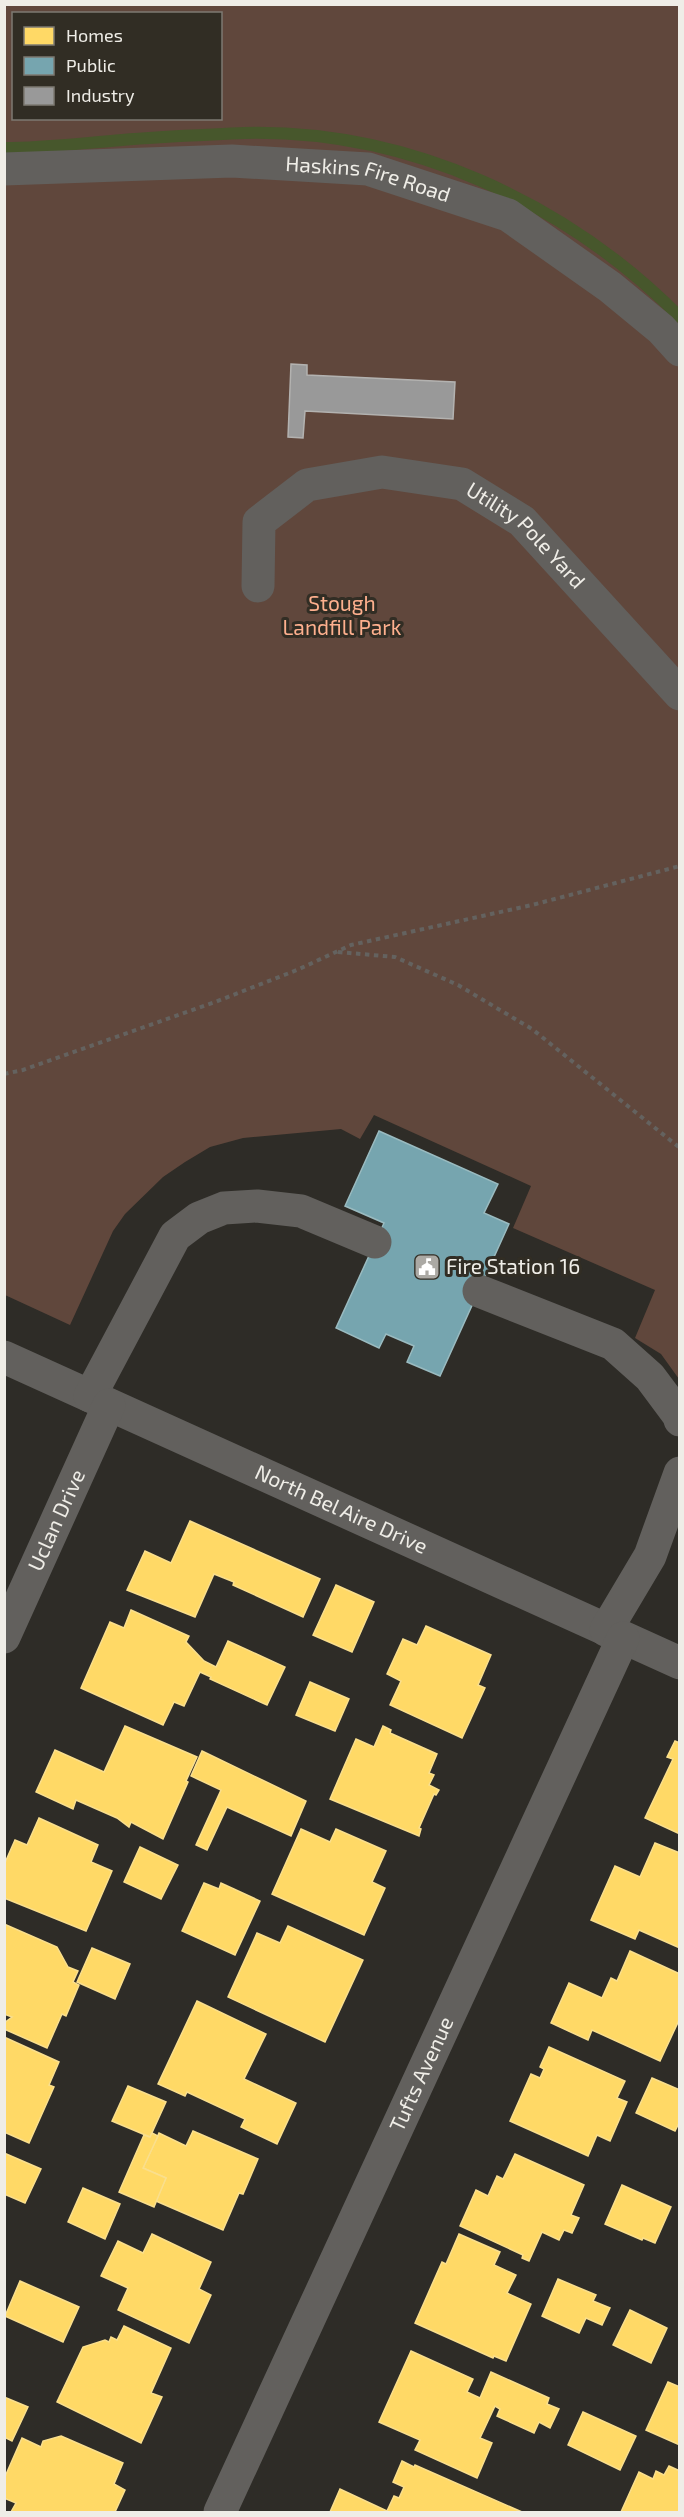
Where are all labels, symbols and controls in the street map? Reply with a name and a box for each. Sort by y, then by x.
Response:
legend [12,12,222,120]
text: Homes [66,24,123,46]
text: Public [66,54,116,76]
text: Industry [66,84,135,106]
street label: Haskins Fire Road [285,150,454,206]
street label: Utility Pole Yard [462,476,591,593]
park label: Stough Landfill Park [283,590,402,639]
public building icon: Fire Station 16 [412,1252,442,1282]
place label: Fire Station 16 [446,1253,580,1278]
street label: North Bel Aire Drive [252,1458,432,1558]
street label: Uclan Drive [22,1465,89,1575]
street label: Tufts Avenue [383,2012,458,2135]

